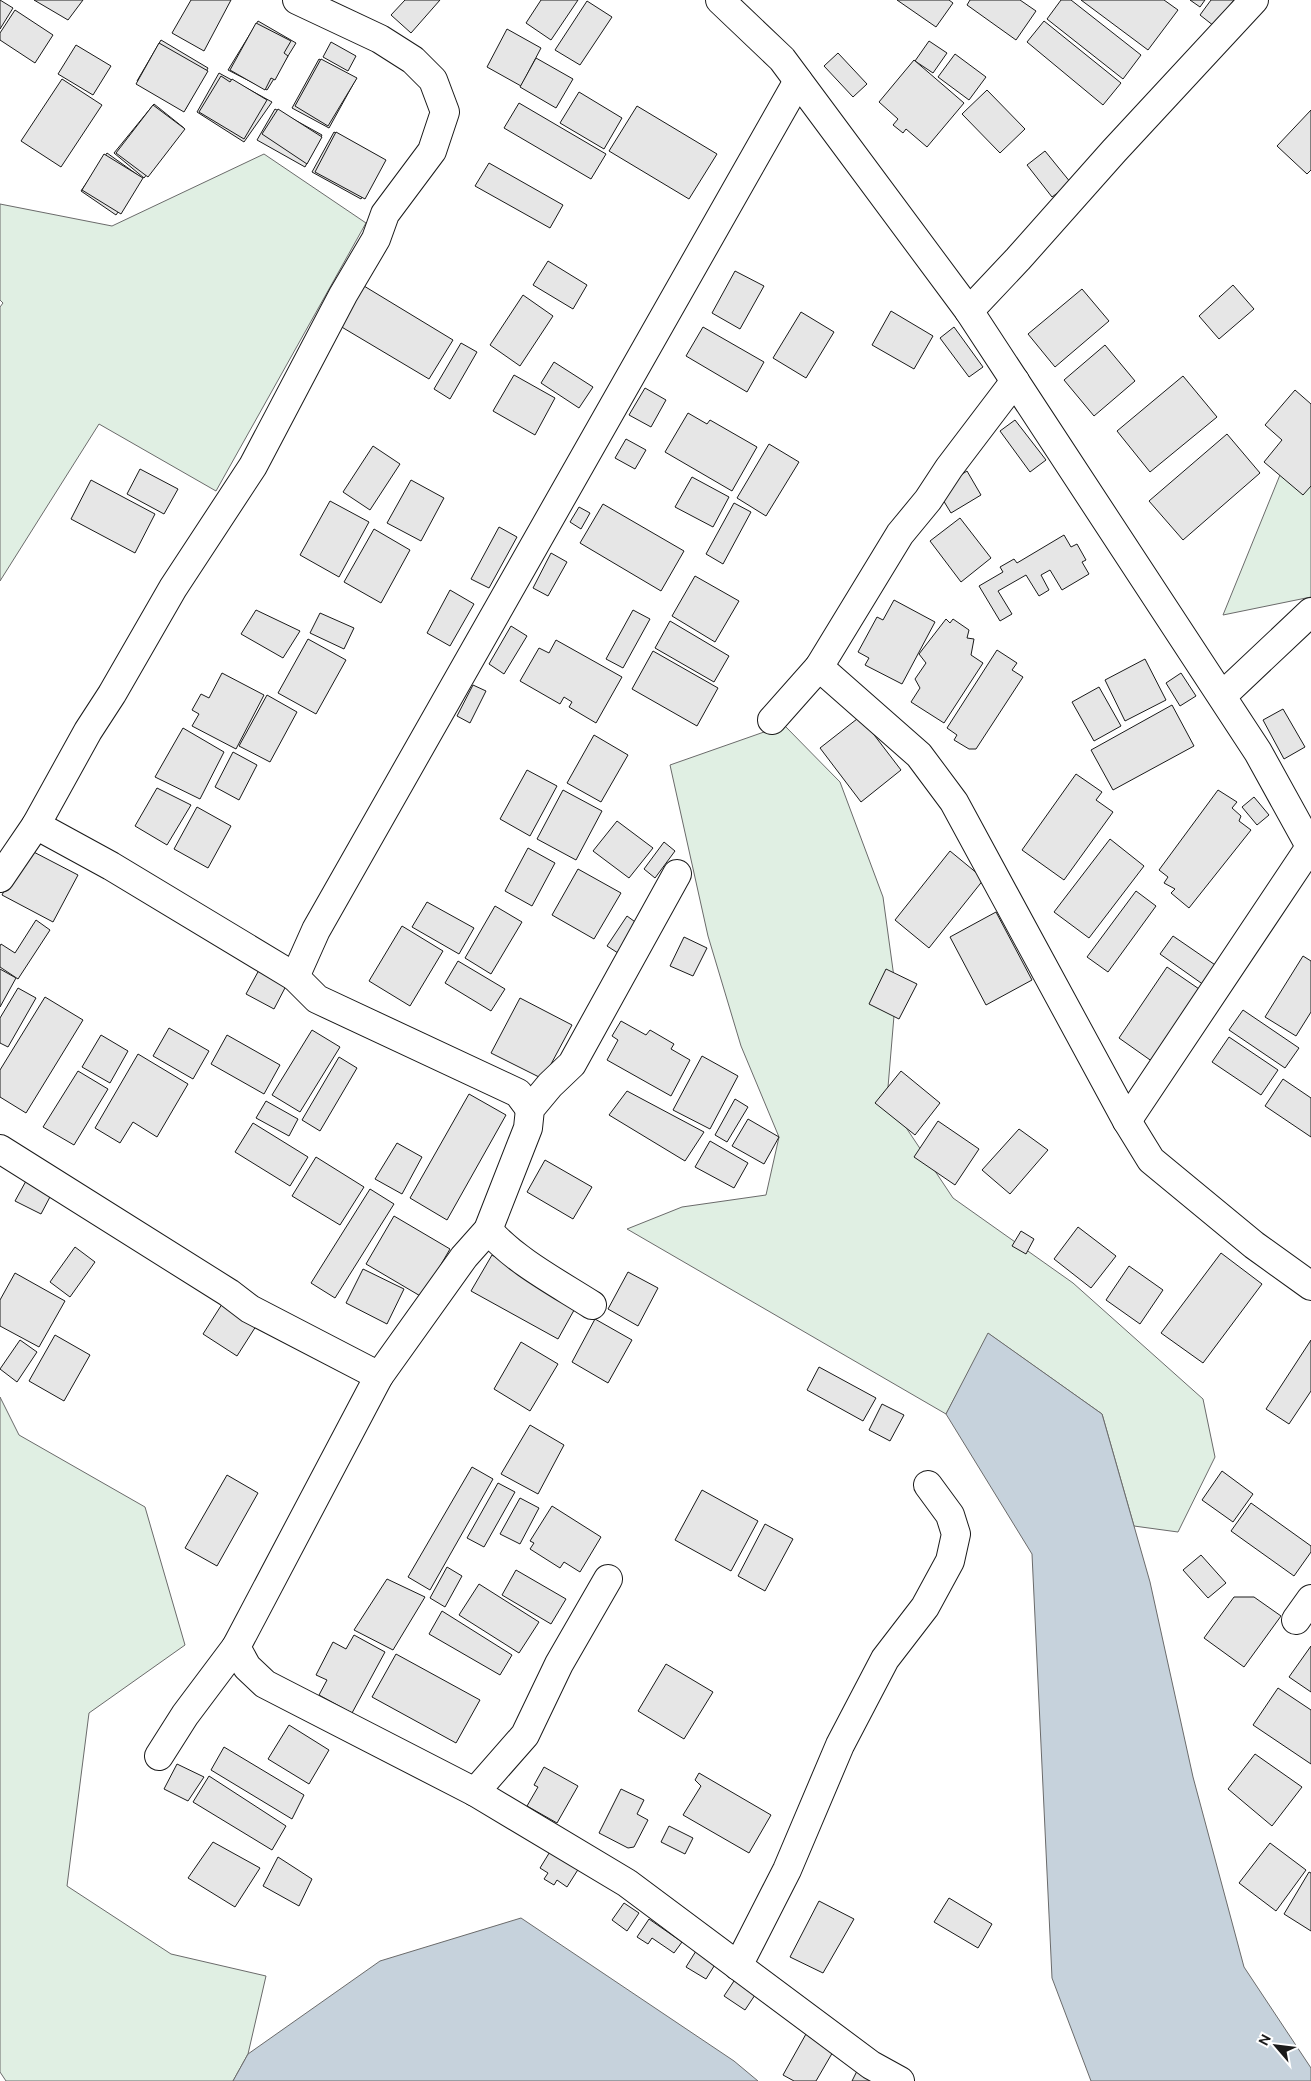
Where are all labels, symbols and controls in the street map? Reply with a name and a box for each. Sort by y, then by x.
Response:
north arrow [1251,2021,1301,2071]
text: N [1255,2032,1274,2048]

